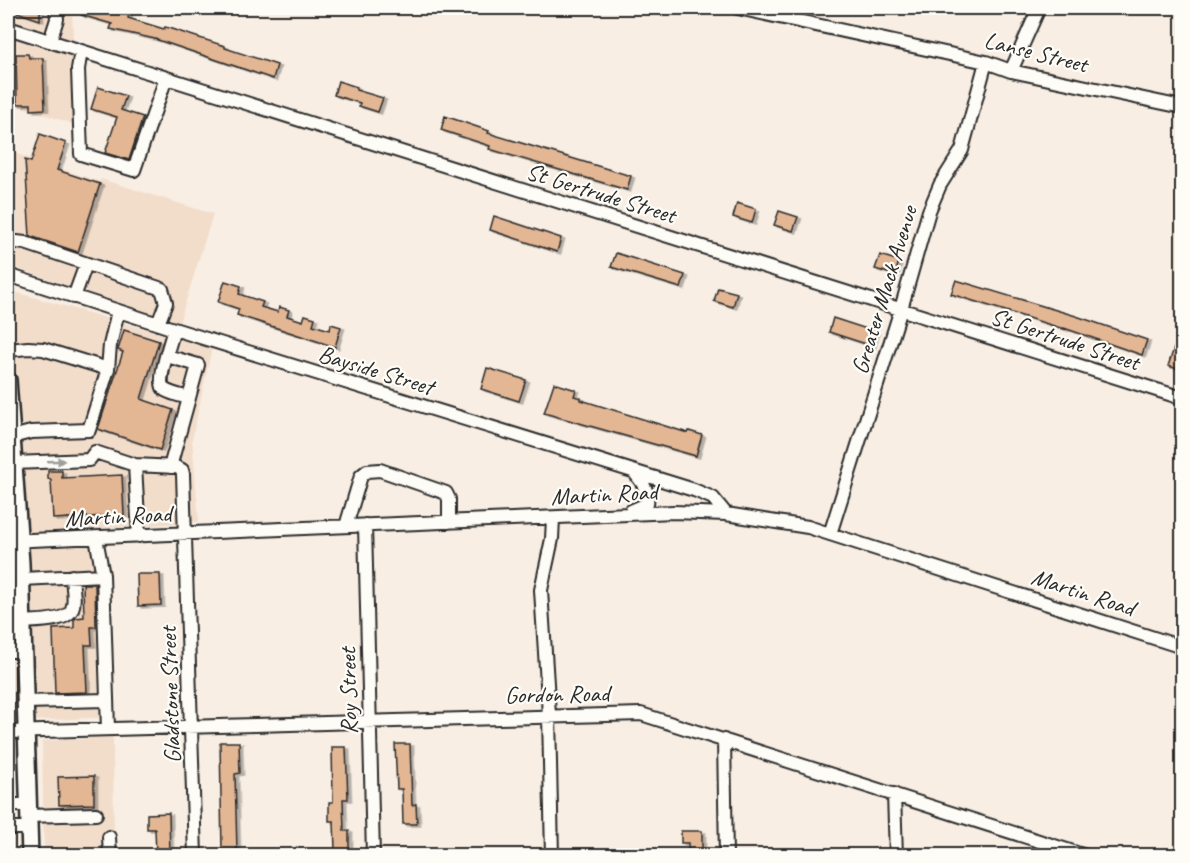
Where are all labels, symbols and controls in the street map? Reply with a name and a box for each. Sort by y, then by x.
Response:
street label: Lanse Street [981,25,1093,80]
street label: St Gertrude Street [523,156,681,231]
street label: Greater Mack Avenue [844,200,924,378]
street label: St Gertrude Street [987,301,1145,378]
street label: Bayside Street [315,338,440,403]
one-way arrow [47,456,66,465]
street label: Martin Road [550,476,662,512]
street label: Martin Road [64,498,176,534]
street label: Martin Road [1028,561,1142,624]
street label: Gladstone Street [153,624,187,764]
street label: Roy Street [332,645,364,735]
street label: Gordon Road [505,678,613,710]

